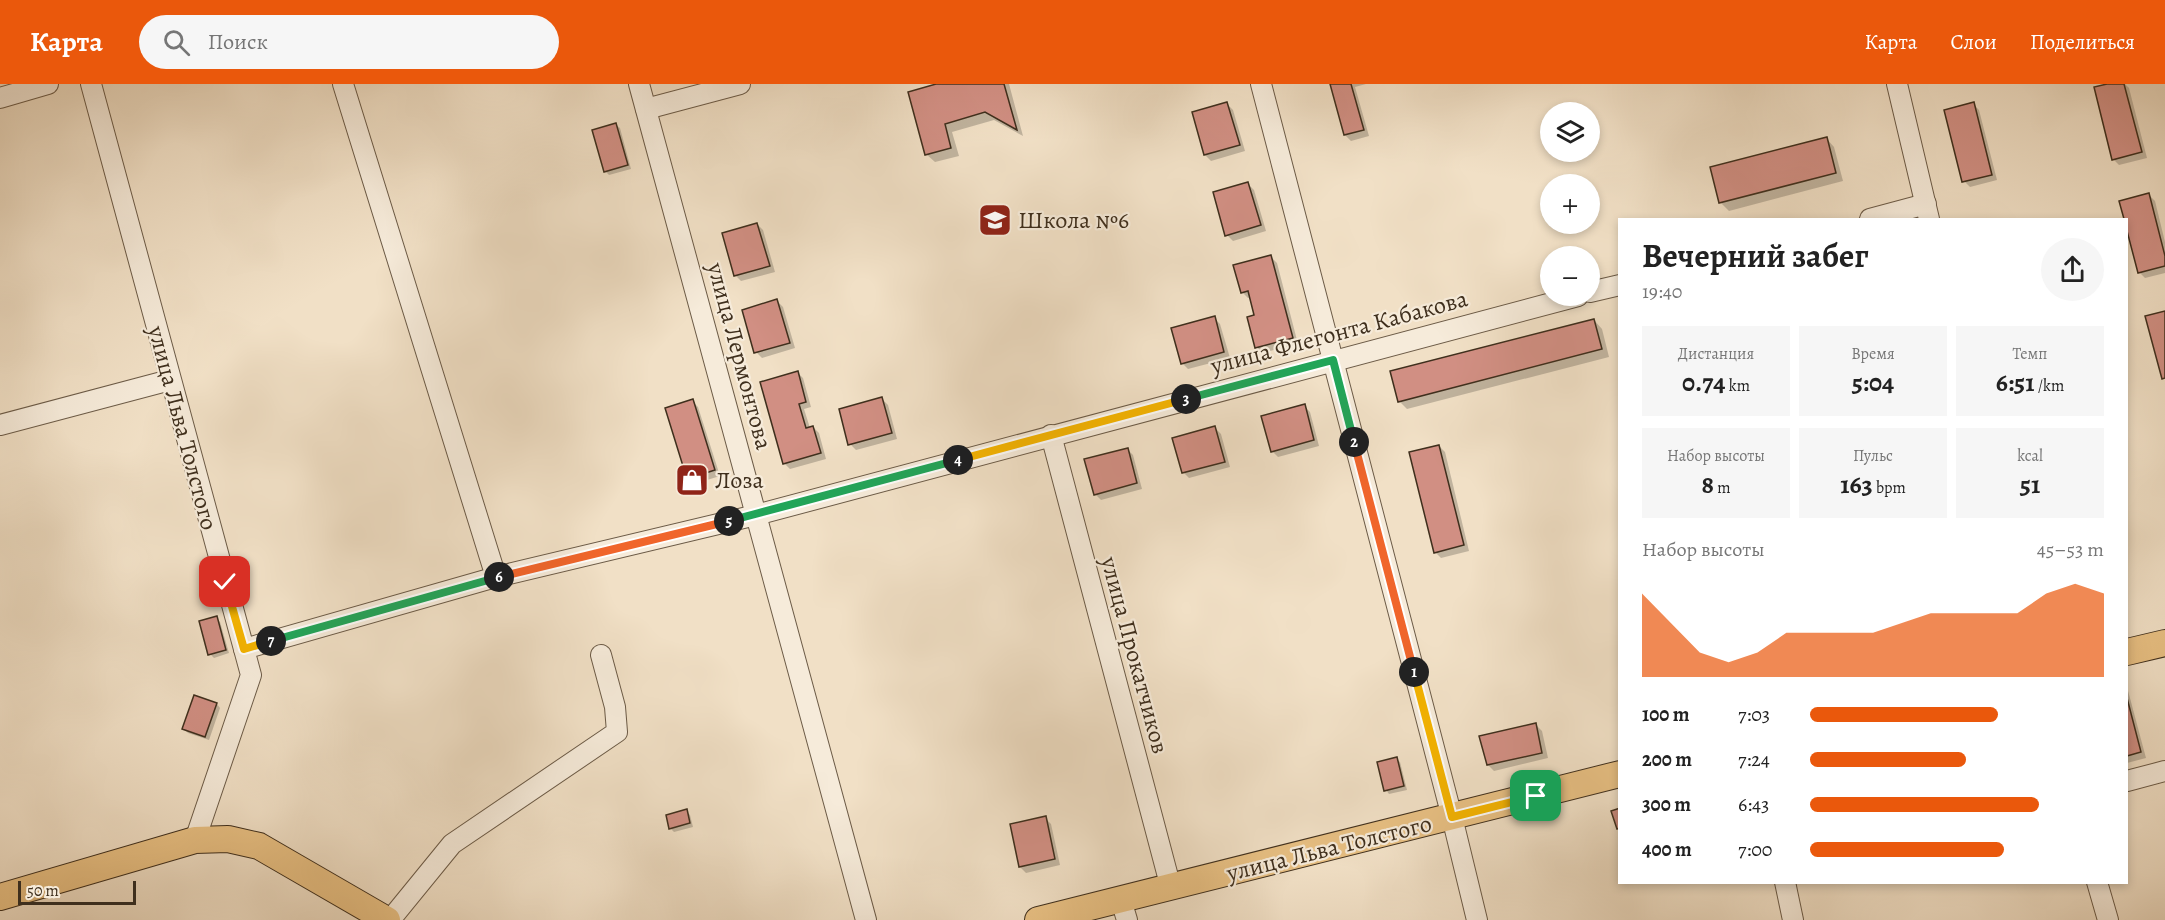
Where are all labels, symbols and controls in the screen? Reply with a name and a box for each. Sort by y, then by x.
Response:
search box [139,15,559,69]
text: Карта [30,23,103,61]
icon: search [160,26,193,59]
text: Поиск [208,27,268,57]
text: Карта [1864,28,1917,56]
text: Слои [1950,28,1997,56]
text: Поделиться [2030,28,2135,56]
map controls [1540,102,1600,306]
button: layers [1540,102,1600,162]
button: + [1540,174,1600,234]
school or university icon: Школа №6 [977,202,1013,238]
place label: Школа №6 [1018,204,1129,236]
text: Вечерний забег [1642,233,1869,278]
button: share [2041,238,2104,301]
button: − [1540,246,1600,306]
street label: улица Лермонтова [699,258,780,453]
text: 19:40 [1642,278,1682,305]
street label: улица Флегонта Кабакова [1206,282,1471,382]
street label: улица Льва Толстого [140,321,226,534]
text: Дистанция [1678,343,1754,365]
text: Время [1851,343,1895,365]
text: Темп [2013,343,2047,365]
text: 0.74 [1682,365,1726,400]
text: 5:04 [1852,365,1894,400]
text: 6:51 [1996,365,2035,400]
text: km [1726,375,1750,397]
text: /km [2035,375,2064,397]
pin: 3 [1171,384,1201,414]
text: 3 [1183,388,1189,410]
pin: 2 [1339,427,1369,457]
text: 2 [1350,431,1358,453]
pin: 4 [943,445,973,475]
text: Набор высоты [1667,445,1765,467]
text: Пульс [1853,445,1893,467]
text: kcal [2017,445,2043,467]
text: 4 [954,449,962,471]
shop icon: Лоза [674,462,710,498]
place label: Лоза [715,464,764,496]
text: 8 [1702,467,1714,502]
text: 163 [1840,467,1873,502]
text: 51 [2020,467,2040,502]
text: m [1714,477,1730,499]
text: bpm [1873,477,1906,499]
pin: 5 [714,506,744,536]
text: 5 [726,510,732,532]
text: Набор высоты [1642,536,1765,563]
text: 45–53 m [2037,536,2104,563]
street label: улица Прокатчиков [1093,552,1177,757]
pin [199,556,250,607]
pin: 6 [484,562,514,592]
icon: check [208,565,241,598]
text: 6 [495,566,503,588]
pin: 7 [256,626,286,656]
text: 7 [268,630,274,652]
pin: 1 [1399,657,1429,687]
text: 1 [1411,661,1417,683]
text: 100 m [1642,701,1690,728]
text: 7:03 [1738,701,1770,728]
text: 200 m [1642,746,1692,773]
text: 7:24 [1738,746,1770,773]
pin [1510,770,1561,821]
icon: arrive [1519,779,1552,812]
text: 300 m [1642,791,1691,818]
text: 6:43 [1738,791,1769,818]
street label: улица Льва Толстого [1222,807,1435,889]
text: 400 m [1642,836,1692,863]
text: 7:00 [1738,836,1772,863]
scale bar [18,878,136,906]
text: 50 m [27,880,59,902]

